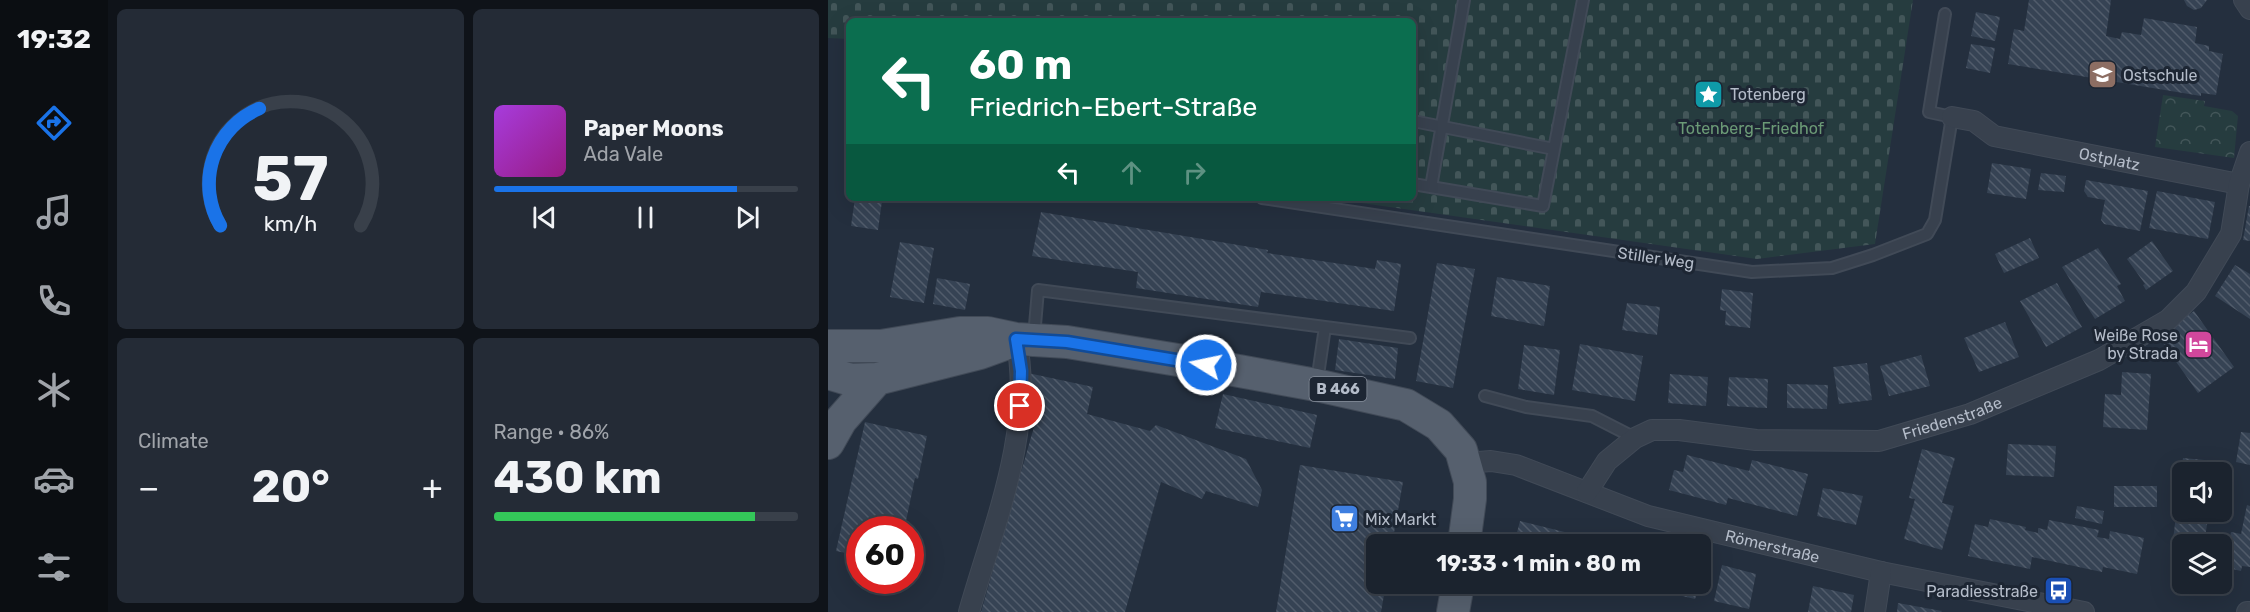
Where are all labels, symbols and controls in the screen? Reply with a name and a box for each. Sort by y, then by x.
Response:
text: 19:32 [17,23,91,55]
text: 60 m [969,40,1072,90]
icon: left [870,42,948,120]
school or university icon: Ostschule [2086,59,2118,91]
place label: Ostschule [2123,66,2197,85]
place icon: Totenberg [1693,78,1725,110]
place label: Totenberg [1730,85,1806,104]
text: Friedrich-Ebert-Straße [969,91,1257,123]
icon: directions [33,102,75,144]
text: Paper Moons [584,115,724,142]
park label: Totenberg-Friedhof [1678,119,1825,138]
text: 57 [252,142,328,216]
text: Ada Vale [584,142,663,166]
street label: Ostplatz [2077,143,2142,174]
icon: left [1052,156,1085,189]
icon: ahead [1115,156,1148,189]
icon: right [1178,156,1211,189]
icon: music [33,191,75,233]
icon: previous [528,201,561,234]
icon: pause [629,201,662,234]
icon: next [731,201,764,234]
text: km/h [263,212,317,237]
street label: Stiller Weg [1616,243,1696,273]
icon: phone [33,280,75,322]
place label: Weiße Rose by Strada [2094,326,2178,363]
hotel icon: Weiße Rose by Strada [2183,328,2215,360]
position arrow [1174,333,1238,397]
icon: climate [33,369,75,411]
road number: B 466 [1310,377,1366,401]
pin [994,380,1045,431]
icon: arrive [1003,389,1036,422]
street label: Friedenstraße [1900,392,2005,443]
text: Range · 86% [494,420,609,444]
text: Climate [138,429,209,453]
text: 430 km [494,451,662,504]
icon: car [33,458,75,500]
text: 20° [252,460,330,513]
map controls [2172,462,2232,594]
button: sound [2172,462,2232,522]
text: − [138,468,159,507]
text: + [422,468,443,507]
supermarket icon: Mix Markt [1328,503,1360,535]
place label: Mix Markt [1365,510,1436,529]
speed limit sign: 60 [846,516,924,594]
street label: Römerstraße [1723,525,1822,566]
button: layers [2172,534,2232,594]
icon: filters [33,546,75,588]
text: 19:33 · 1 min · 80 m [1436,550,1641,577]
bus stop icon: Paradiesstraße [2043,575,2075,607]
place label: Paradiesstraße [1926,582,2038,601]

